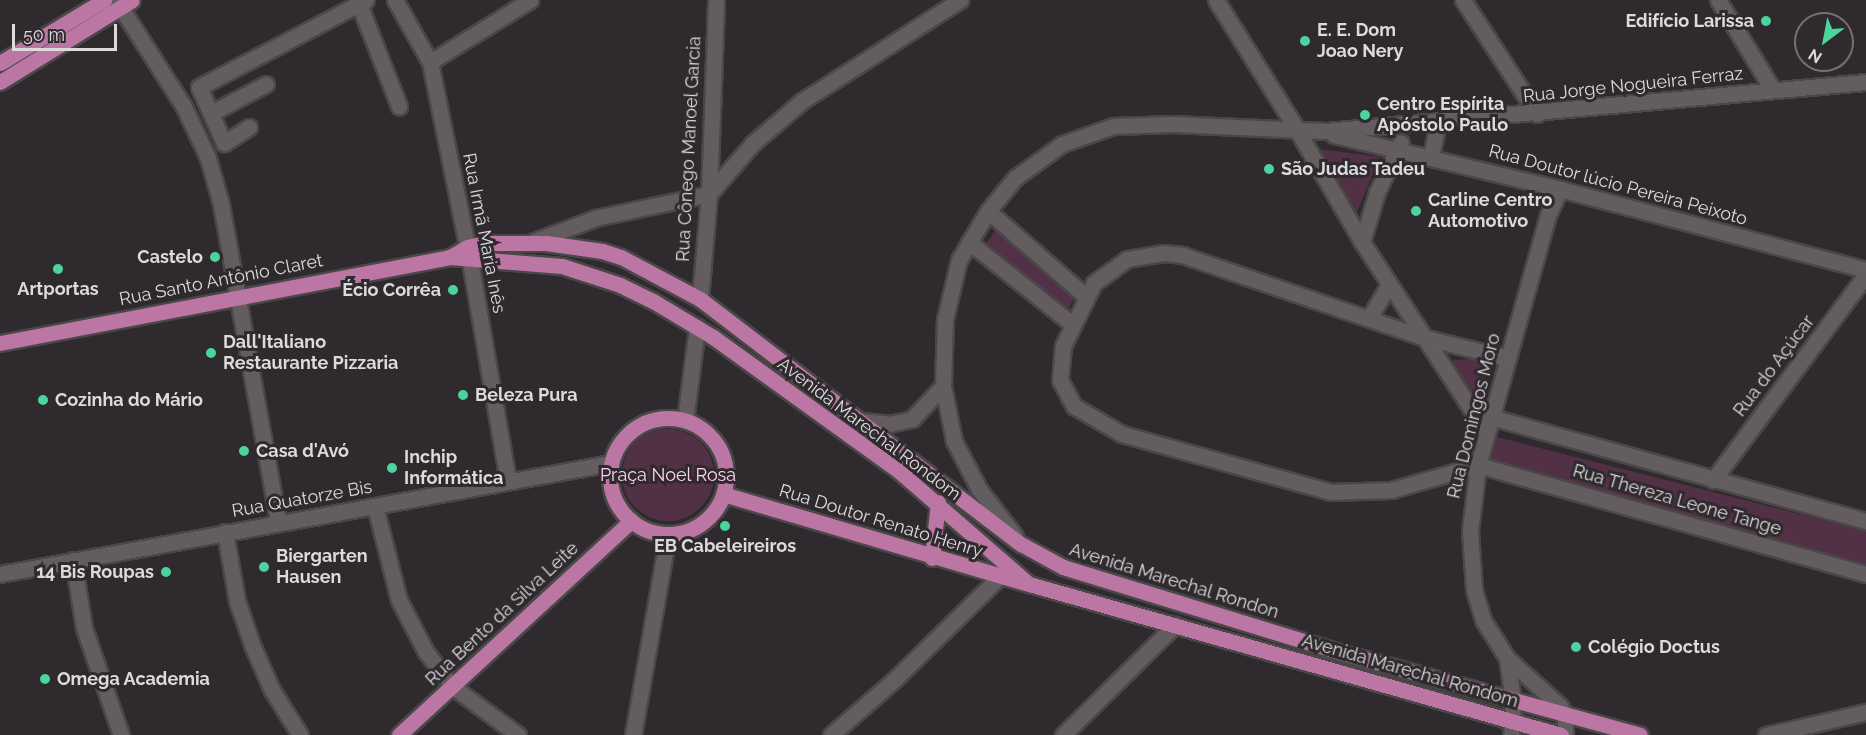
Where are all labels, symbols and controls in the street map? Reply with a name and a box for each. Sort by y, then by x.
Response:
place label: Edifício Larissa [1625,10,1754,32]
scale bar [15,12,120,50]
north arrow [1794,12,1854,72]
marker: Edifício Larissa [1759,14,1773,28]
place label: E. E. Dom Joao Nery [1317,20,1403,63]
text: 50 m [23,24,65,45]
marker: E. E. Dom Joao Nery [1298,34,1312,48]
street label: Rua Cônego Manoel Garcia [672,35,706,263]
text: N [1805,45,1825,67]
street label: Rua Jorge Nogueira Ferraz [1522,63,1744,107]
place label: Centro Espírita Apóstolo Paulo [1377,94,1508,136]
marker: Centro Espírita Apóstolo Paulo [1358,108,1372,122]
street label: Rua Doutor lúcio Pereira Peixoto [1486,140,1750,230]
street label: Rua Irmã Maria Inês [458,151,510,315]
place label: São Judas Tadeu [1281,158,1426,180]
marker: São Judas Tadeu [1262,162,1276,176]
place label: Carline Centro Automotivo [1428,190,1552,232]
marker: Carline Centro Automotivo [1409,204,1423,218]
place label: Castelo [137,246,203,268]
street label: Rua Santo Antônio Claret [117,250,325,310]
marker: Castelo [208,250,222,264]
marker: Artportas [51,262,65,276]
place label: Artportas [17,278,99,300]
place label: Écio Corrêa [342,279,441,301]
marker: Écio Corrêa [446,283,460,297]
street label: Rua do Açúcar [1729,311,1819,421]
street label: Rua Domingos Moro [1443,331,1505,501]
place label: Dall'Italiano Restaurante Pizzaria [223,332,398,374]
marker: Dall'Italiano Restaurante Pizzaria [204,346,218,360]
street label: Avenida Marechal Rondom [773,353,965,505]
place label: Beleza Pura [475,384,578,406]
marker: Beleza Pura [456,388,470,402]
place label: Cozinha do Mário [55,389,203,411]
marker: Cozinha do Mário [36,393,50,407]
place label: Casa d'Avó [256,440,349,462]
marker: Casa d'Avó [237,444,251,458]
place label: Inchip Informática [404,447,503,490]
street label: Rua Thereza Leone Tange [1570,460,1784,540]
marker: Inchip Informática [385,461,399,475]
park label: Praça Noel Rosa [600,464,736,486]
street label: Rua Quatorze Bis [230,476,374,522]
street label: Rua Doutor Renato Henry [776,480,986,562]
marker: EB Cabeleireiros [718,519,732,533]
place label: EB Cabeleireiros [654,535,796,557]
street label: Rua Bento da Silva Leite [421,538,583,690]
street label: Avenida Marechal Rondon [1066,539,1282,623]
place label: Biergarten Hausen [276,546,368,588]
marker: Biergarten Hausen [257,560,271,574]
place label: 14 Bis Roupas [36,561,154,583]
marker: 14 Bis Roupas [159,565,173,579]
street label: Avenida Marechal Rondom [1299,630,1521,712]
place label: Colégio Doctus [1588,636,1720,658]
marker: Colégio Doctus [1569,640,1583,654]
place label: Omega Academia [57,668,210,690]
marker: Omega Academia [38,672,52,686]

